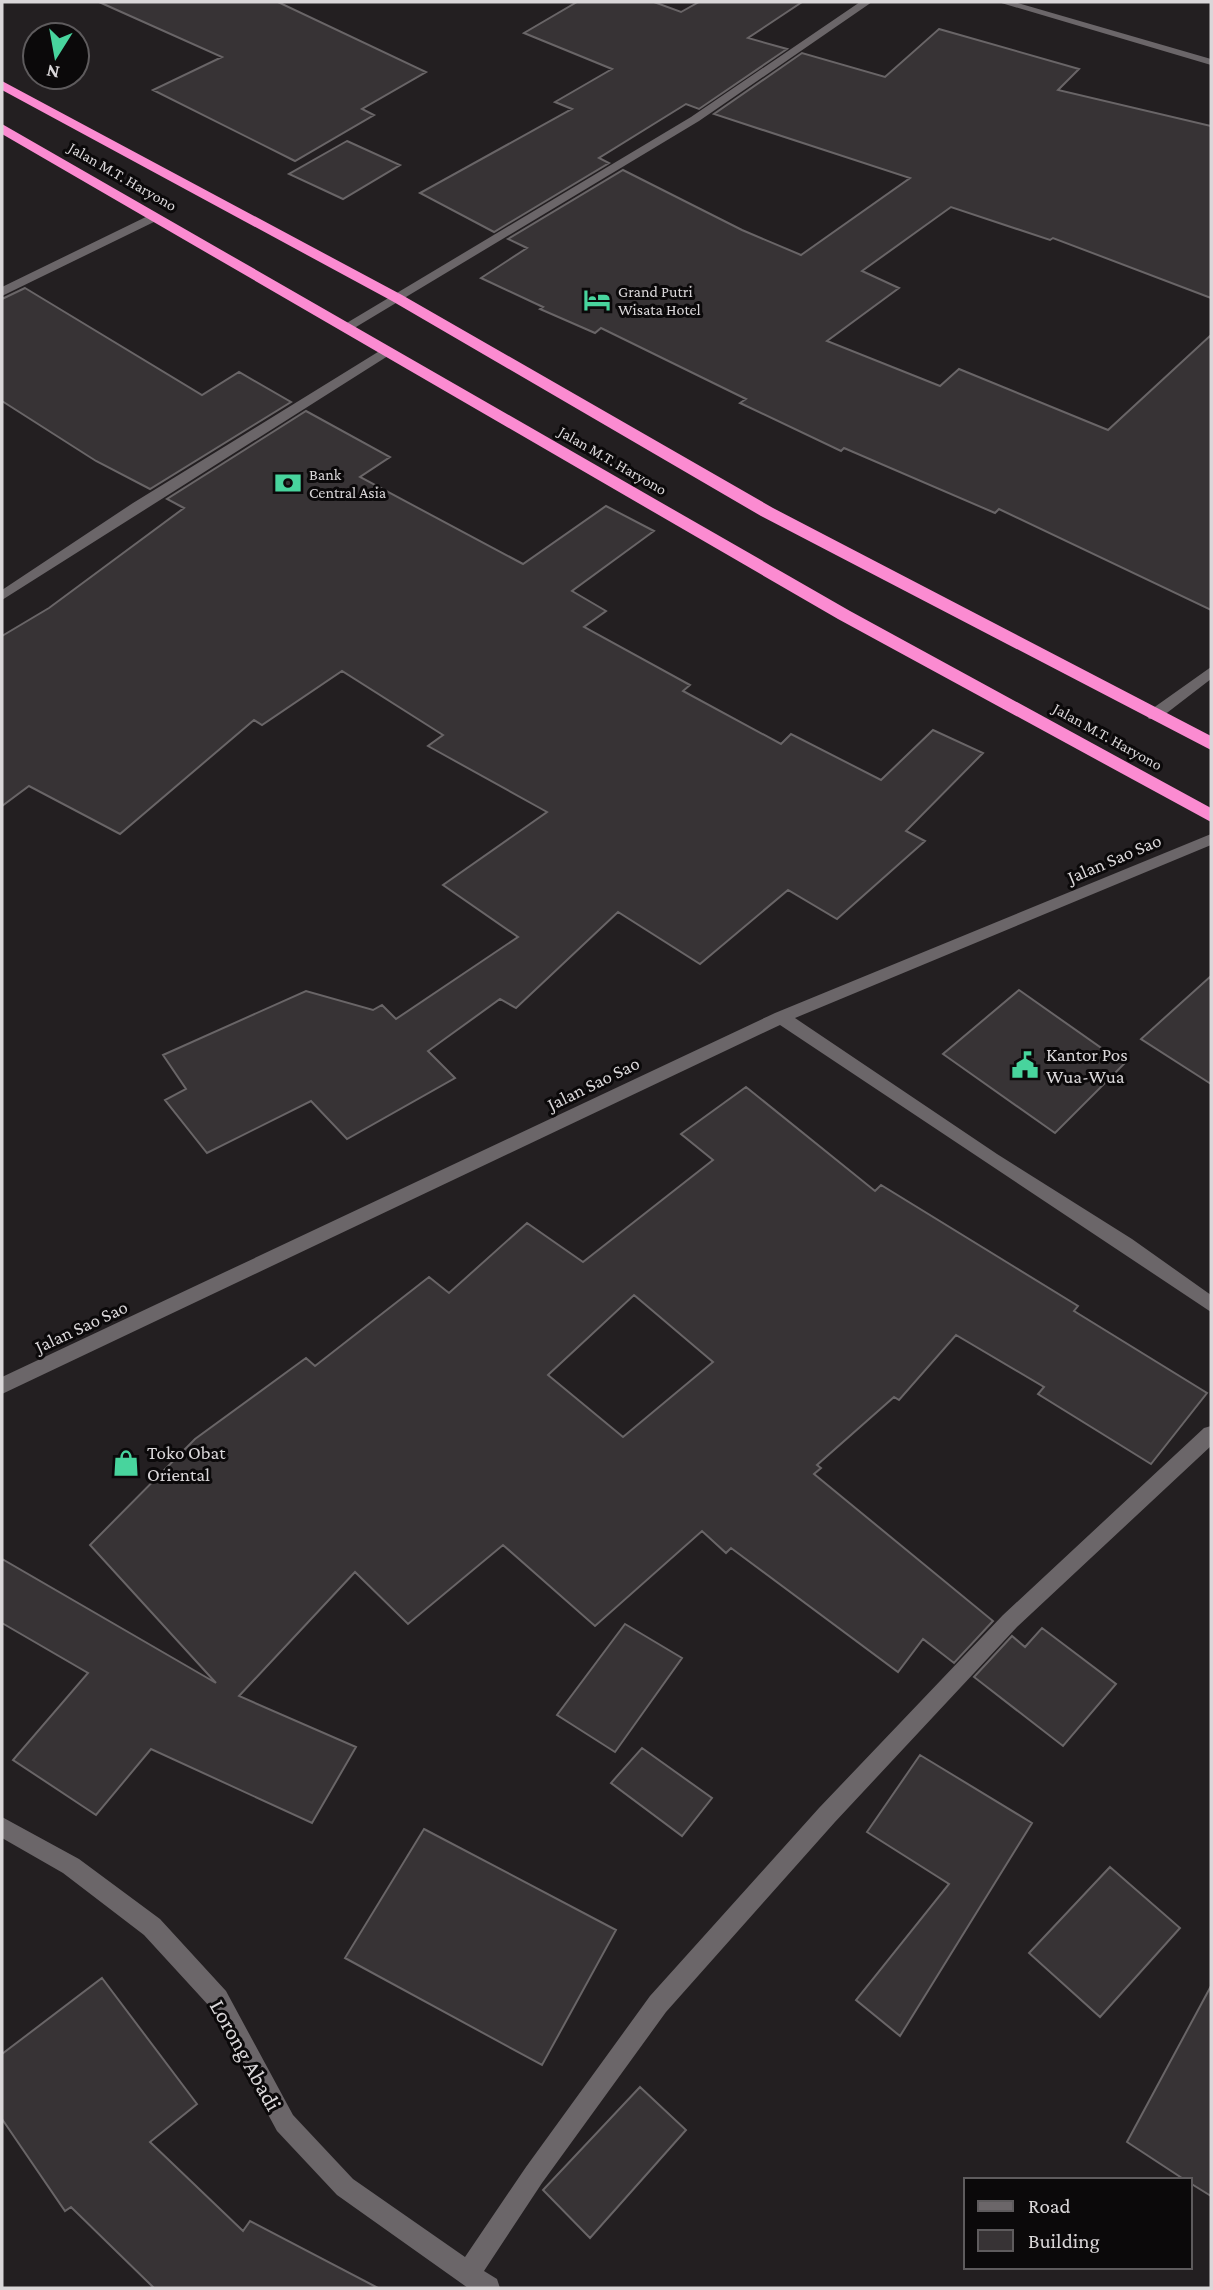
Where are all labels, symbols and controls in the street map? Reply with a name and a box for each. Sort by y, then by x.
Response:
north arrow [21,21,91,91]
text: N [44,61,61,84]
street label: Jalan M.T. Haryono [64,138,180,215]
place label: Grand Putri Wisata Hotel [618,283,701,318]
hotel icon: Grand Putri Wisata Hotel [582,285,612,315]
street label: Jalan M.T. Haryono [554,422,670,499]
place label: Bank Central Asia [309,466,387,501]
bank icon: Bank Central Asia [273,468,303,498]
street label: Jalan M.T. Haryono [1048,699,1165,774]
street label: Jalan Sao Sao [1062,829,1164,888]
place label: Kantor Pos Wua-Wua [1046,1044,1128,1087]
public building icon: Kantor Pos Wua-Wua [1010,1050,1040,1080]
street label: Jalan Sao Sao [542,1052,643,1116]
street label: Jalan Sao Sao [30,1296,131,1358]
place label: Toko Obat Oriental [147,1442,226,1485]
shop icon: Toko Obat Oriental [111,1448,141,1478]
street label: Lorong Abadi [205,1995,287,2115]
legend [964,2178,1192,2269]
text: Road [1028,2194,1071,2218]
text: Building [1028,2229,1100,2253]

